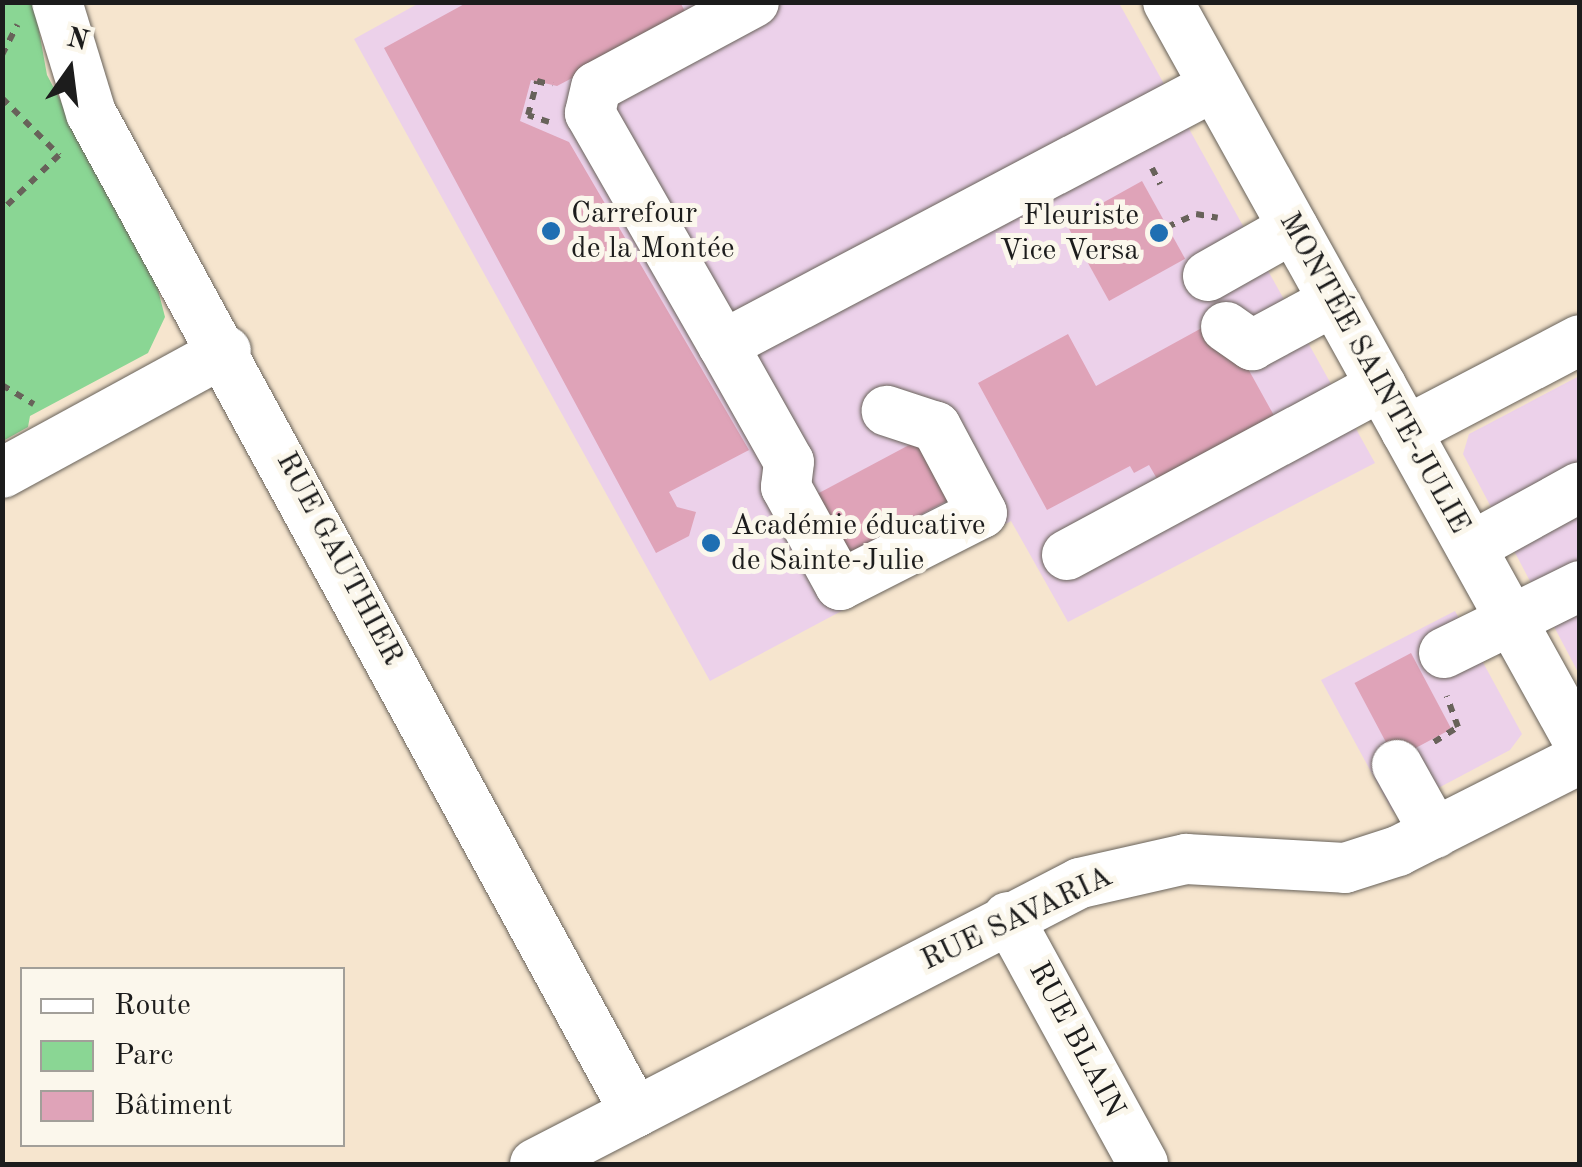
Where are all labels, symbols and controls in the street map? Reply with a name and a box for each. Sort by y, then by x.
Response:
north arrow [20,20,120,120]
text: N [63,25,91,57]
place label: Carrefour de la Montée [571,196,734,266]
place label: Fleuriste Vice Versa [1000,198,1139,268]
street label: MONTÉE SAINTE-JULIE [1271,206,1477,540]
marker: Carrefour de la Montée [540,220,562,242]
marker: Fleuriste Vice Versa [1148,222,1170,244]
street label: RUE GAUTHIER [268,446,410,672]
place label: Académie éducative de Sainte-Julie [731,508,986,578]
marker: Académie éducative de Sainte-Julie [700,532,722,554]
street label: RUE SAVARIA [916,859,1118,979]
street label: RUE BLAIN [1020,956,1132,1124]
legend [20,967,345,1147]
text: Route [114,991,191,1021]
text: Parc [114,1041,173,1071]
text: Bâtiment [114,1091,232,1121]

